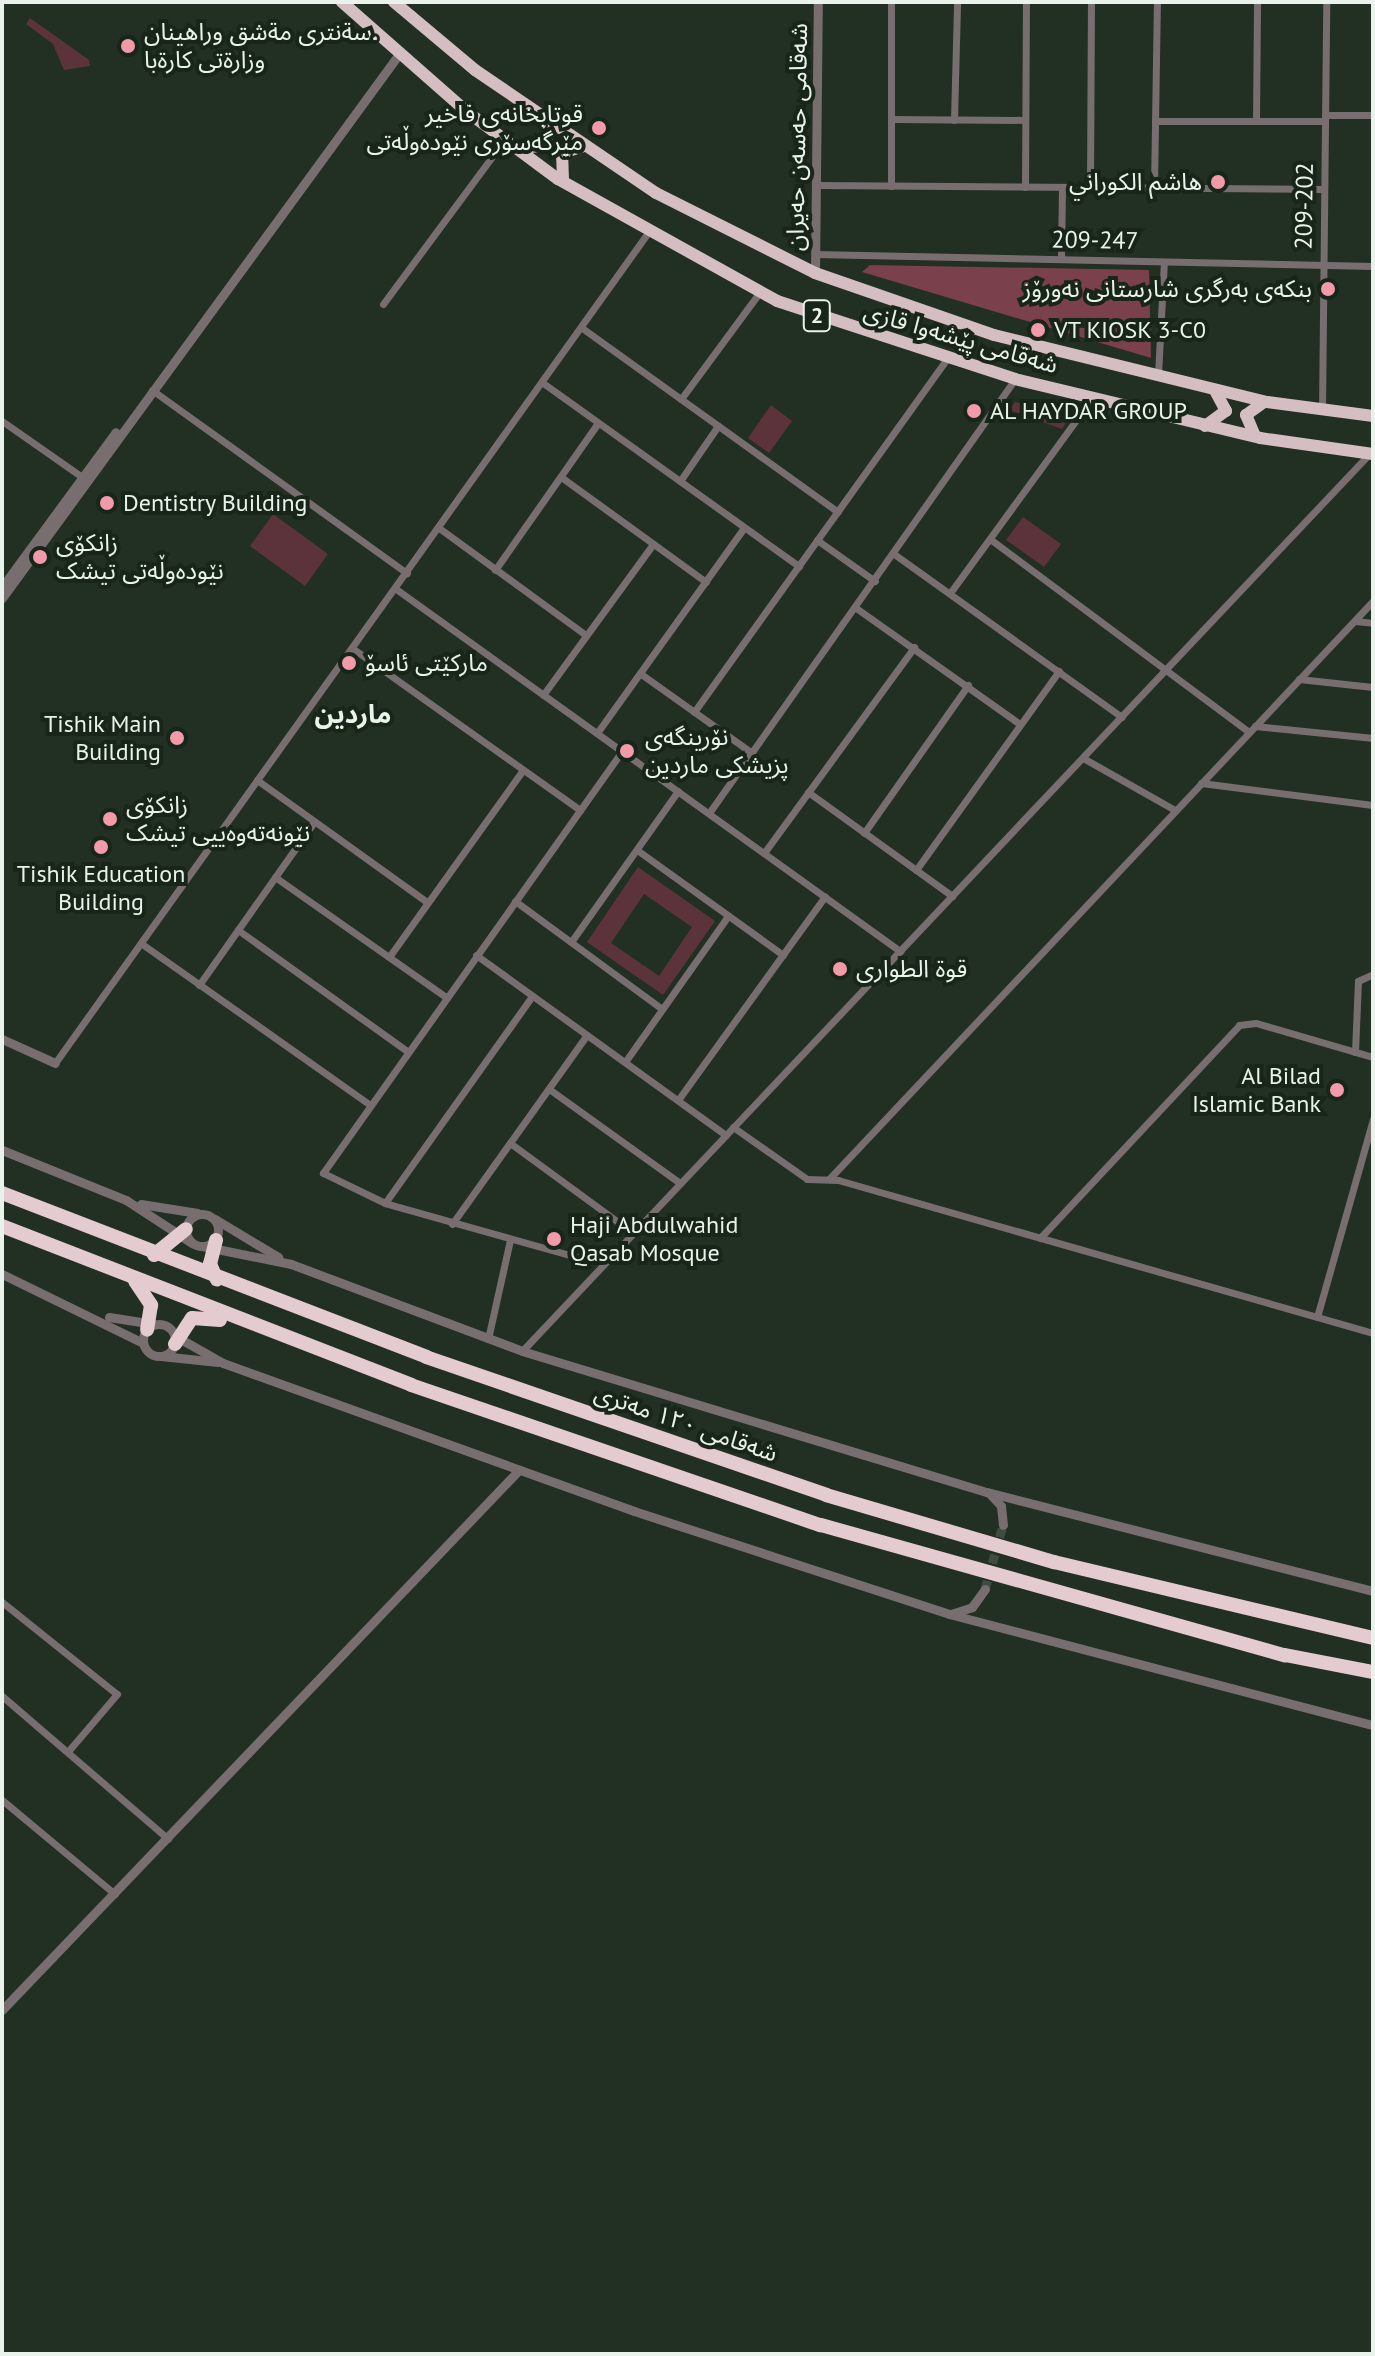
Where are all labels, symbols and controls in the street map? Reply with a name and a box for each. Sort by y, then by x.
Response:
place label: سةنترى مةشق وراهينان. وزارةتى كارةبا [144,18,377,74]
street label: شەقامی حەسەن حەیران [781,23,813,251]
marker: سةنترى مةشق وراهينان. وزارةتى كارةبا [119,37,137,55]
place label: قوتابخانەی فاخیر مێرگەسۆری نێودەوڵەتی [366,100,583,156]
marker: قوتابخانەی فاخیر مێرگەسۆری نێودەوڵەتی [590,119,608,137]
street label: 209-202 [1289,162,1319,250]
place label: هاشم الكوراني [1069,168,1202,196]
marker: هاشم الكوراني [1209,173,1227,191]
street label: 209-247 [1051,225,1139,255]
place label: بنکەی بەرگری شارستانی نەورۆز [1022,275,1312,303]
marker: بنکەی بەرگری شارستانی نەورۆز [1319,280,1337,298]
street label: شەقامی پێشەوا قازی [861,297,1061,379]
road number: 2 [801,298,833,334]
place label: VT KIOSK 3-C0 [1054,316,1208,344]
marker: VT KIOSK 3-C0 [1029,321,1047,339]
place label: AL HAYDAR GROUP [990,397,1188,425]
marker: AL HAYDAR GROUP [965,402,983,420]
place label: Dentistry Building [123,489,308,517]
marker: Dentistry Building [98,494,116,512]
place label: زانکۆی نێودەوڵەتی تیشک [56,529,224,585]
marker: زانکۆی نێودەوڵەتی تیشک [31,548,49,566]
place label: مارکێتی ئاسۆ [365,649,488,677]
marker: مارکێتی ئاسۆ [340,654,358,672]
district label: ماردین [315,698,391,730]
place label: Tishik Main Building [43,710,161,766]
place label: نۆرینگەی پزیشکی ماردین [645,723,789,779]
marker: Tishik Main Building [168,729,186,747]
marker: نۆرینگەی پزیشکی ماردین [616,740,638,762]
place label: زانکۆی نێونەتەوەییی تیشک [126,791,310,847]
marker: زانکۆی نێونەتەوەییی تیشک [101,810,119,828]
marker: Tishik Education Building [92,838,110,856]
place label: Tishik Education Building [16,860,186,916]
place label: قوة الطواری [856,955,967,983]
marker: قوة الطواری [831,960,849,978]
place label: Al Bilad Islamic Bank [1191,1062,1321,1118]
marker: Al Bilad Islamic Bank [1328,1081,1346,1099]
place label: Haji Abdulwahid Qasab Mosque [570,1211,739,1267]
marker: Haji Abdulwahid Qasab Mosque [545,1230,563,1248]
street label: شەقامی ١٢٠ مەتری [591,1378,781,1468]

